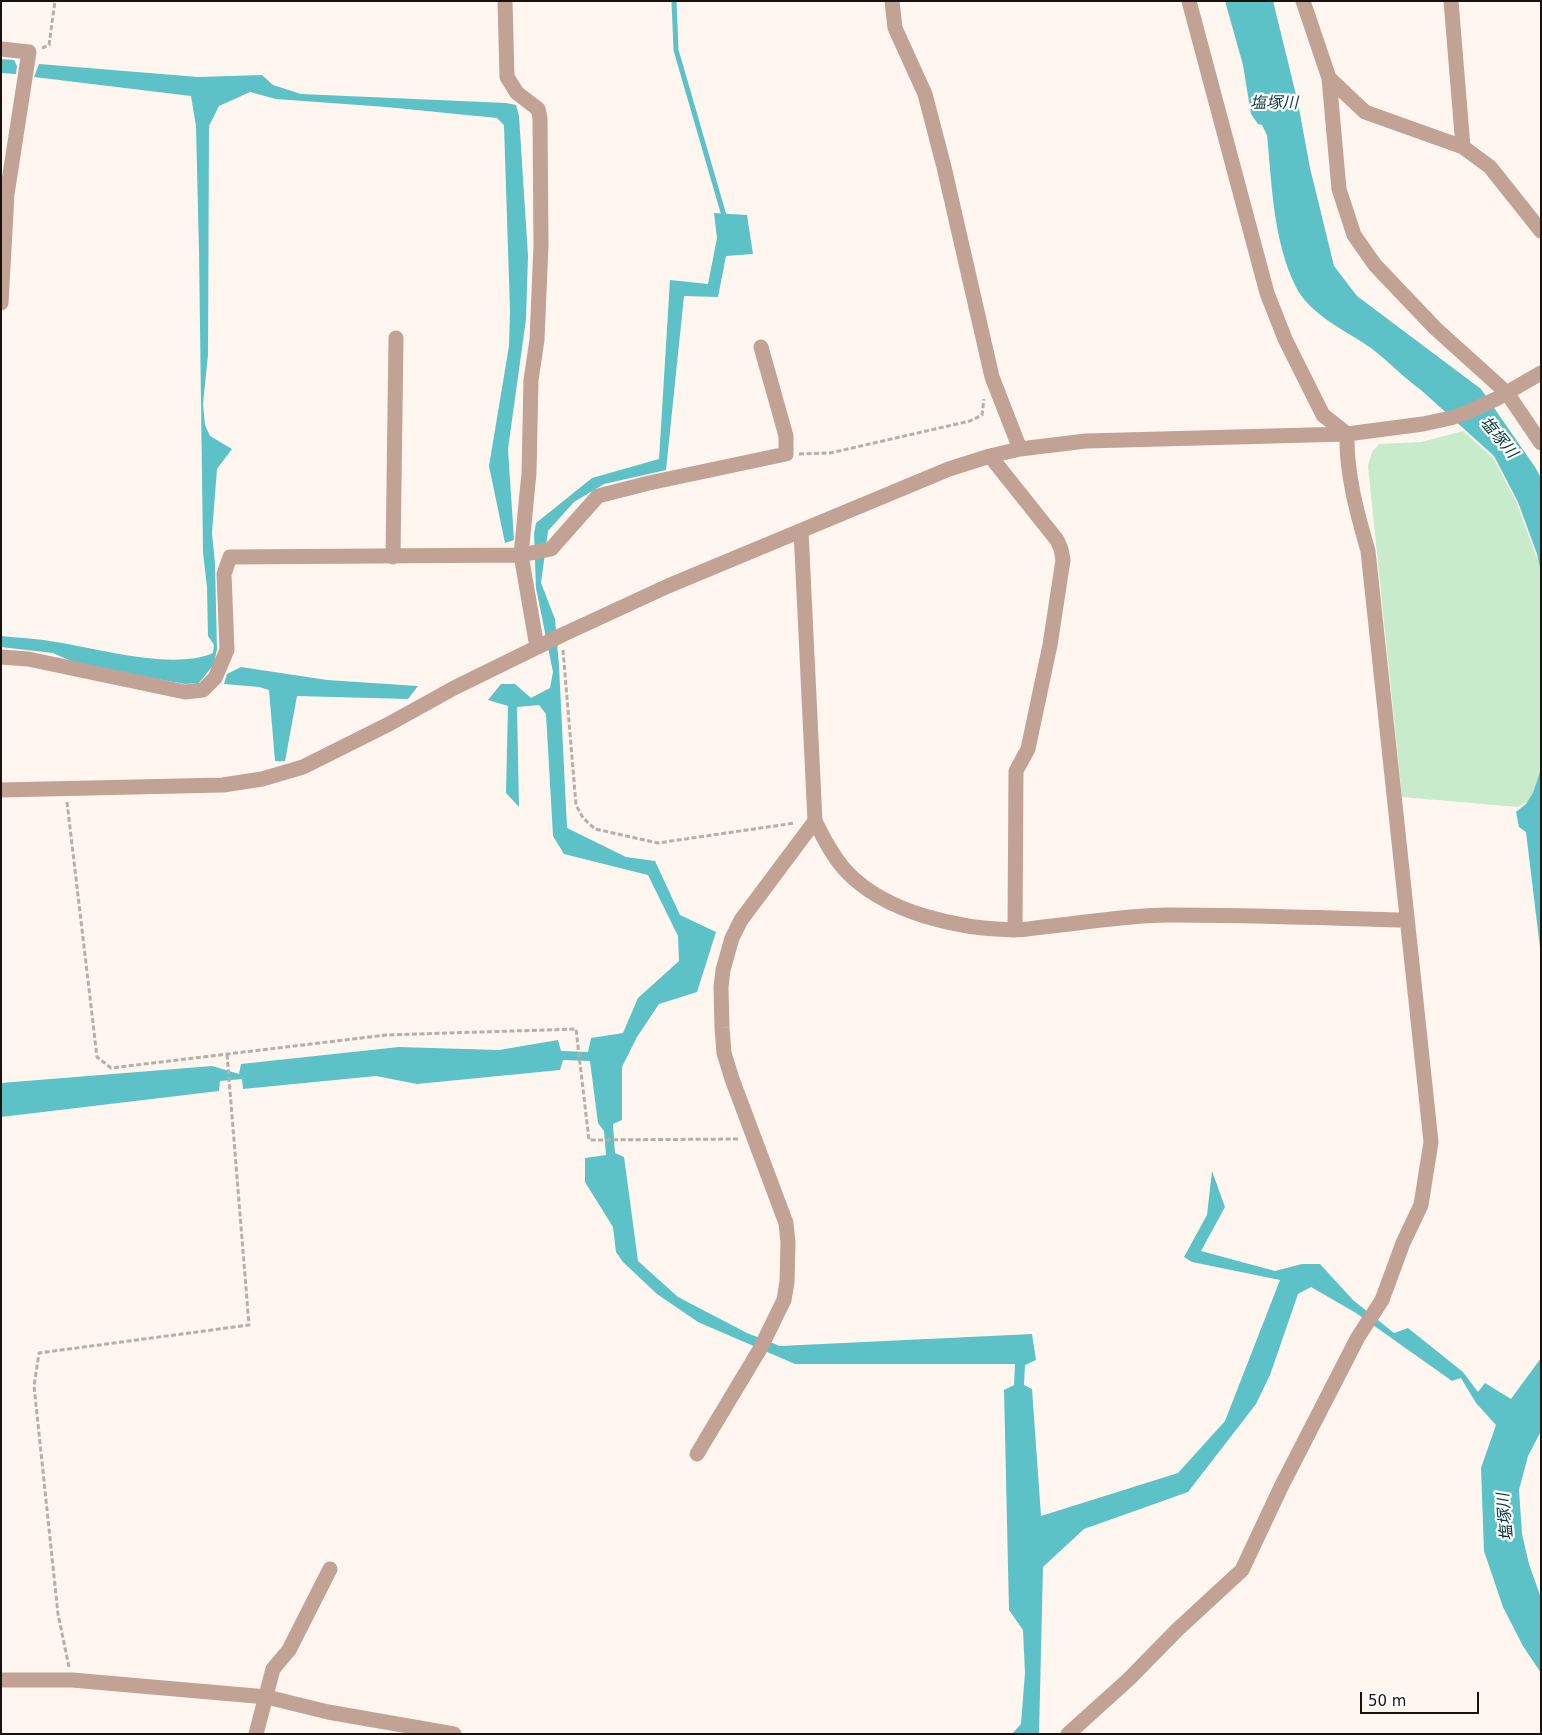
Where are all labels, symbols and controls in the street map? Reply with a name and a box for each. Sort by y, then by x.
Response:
water label: 塩塚川 [1250,94,1298,114]
water label: 塩塚川 [1475,413,1521,463]
water label: 塩塚川 [1494,1492,1518,1542]
scale bar [1362,1682,1481,1714]
text: 50 m [1368,1692,1406,1710]

